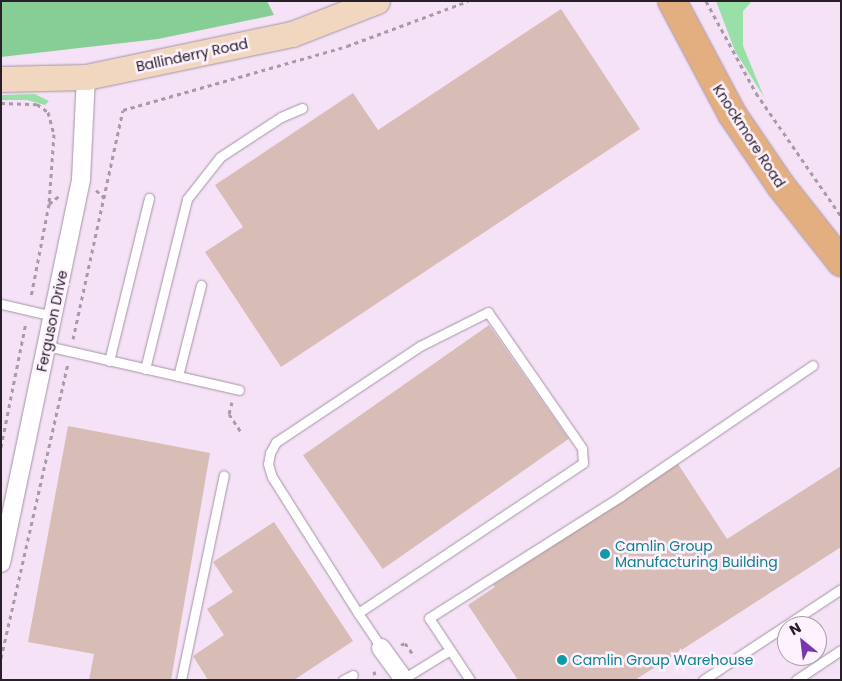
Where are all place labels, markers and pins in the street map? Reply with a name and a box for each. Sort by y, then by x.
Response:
place label: Camlin Group Manufacturing Building [615,538,778,570]
marker: Camlin Group Manufacturing Building [599,548,611,560]
place label: Camlin Group Warehouse [572,652,753,668]
marker: Camlin Group Warehouse [556,654,568,666]

